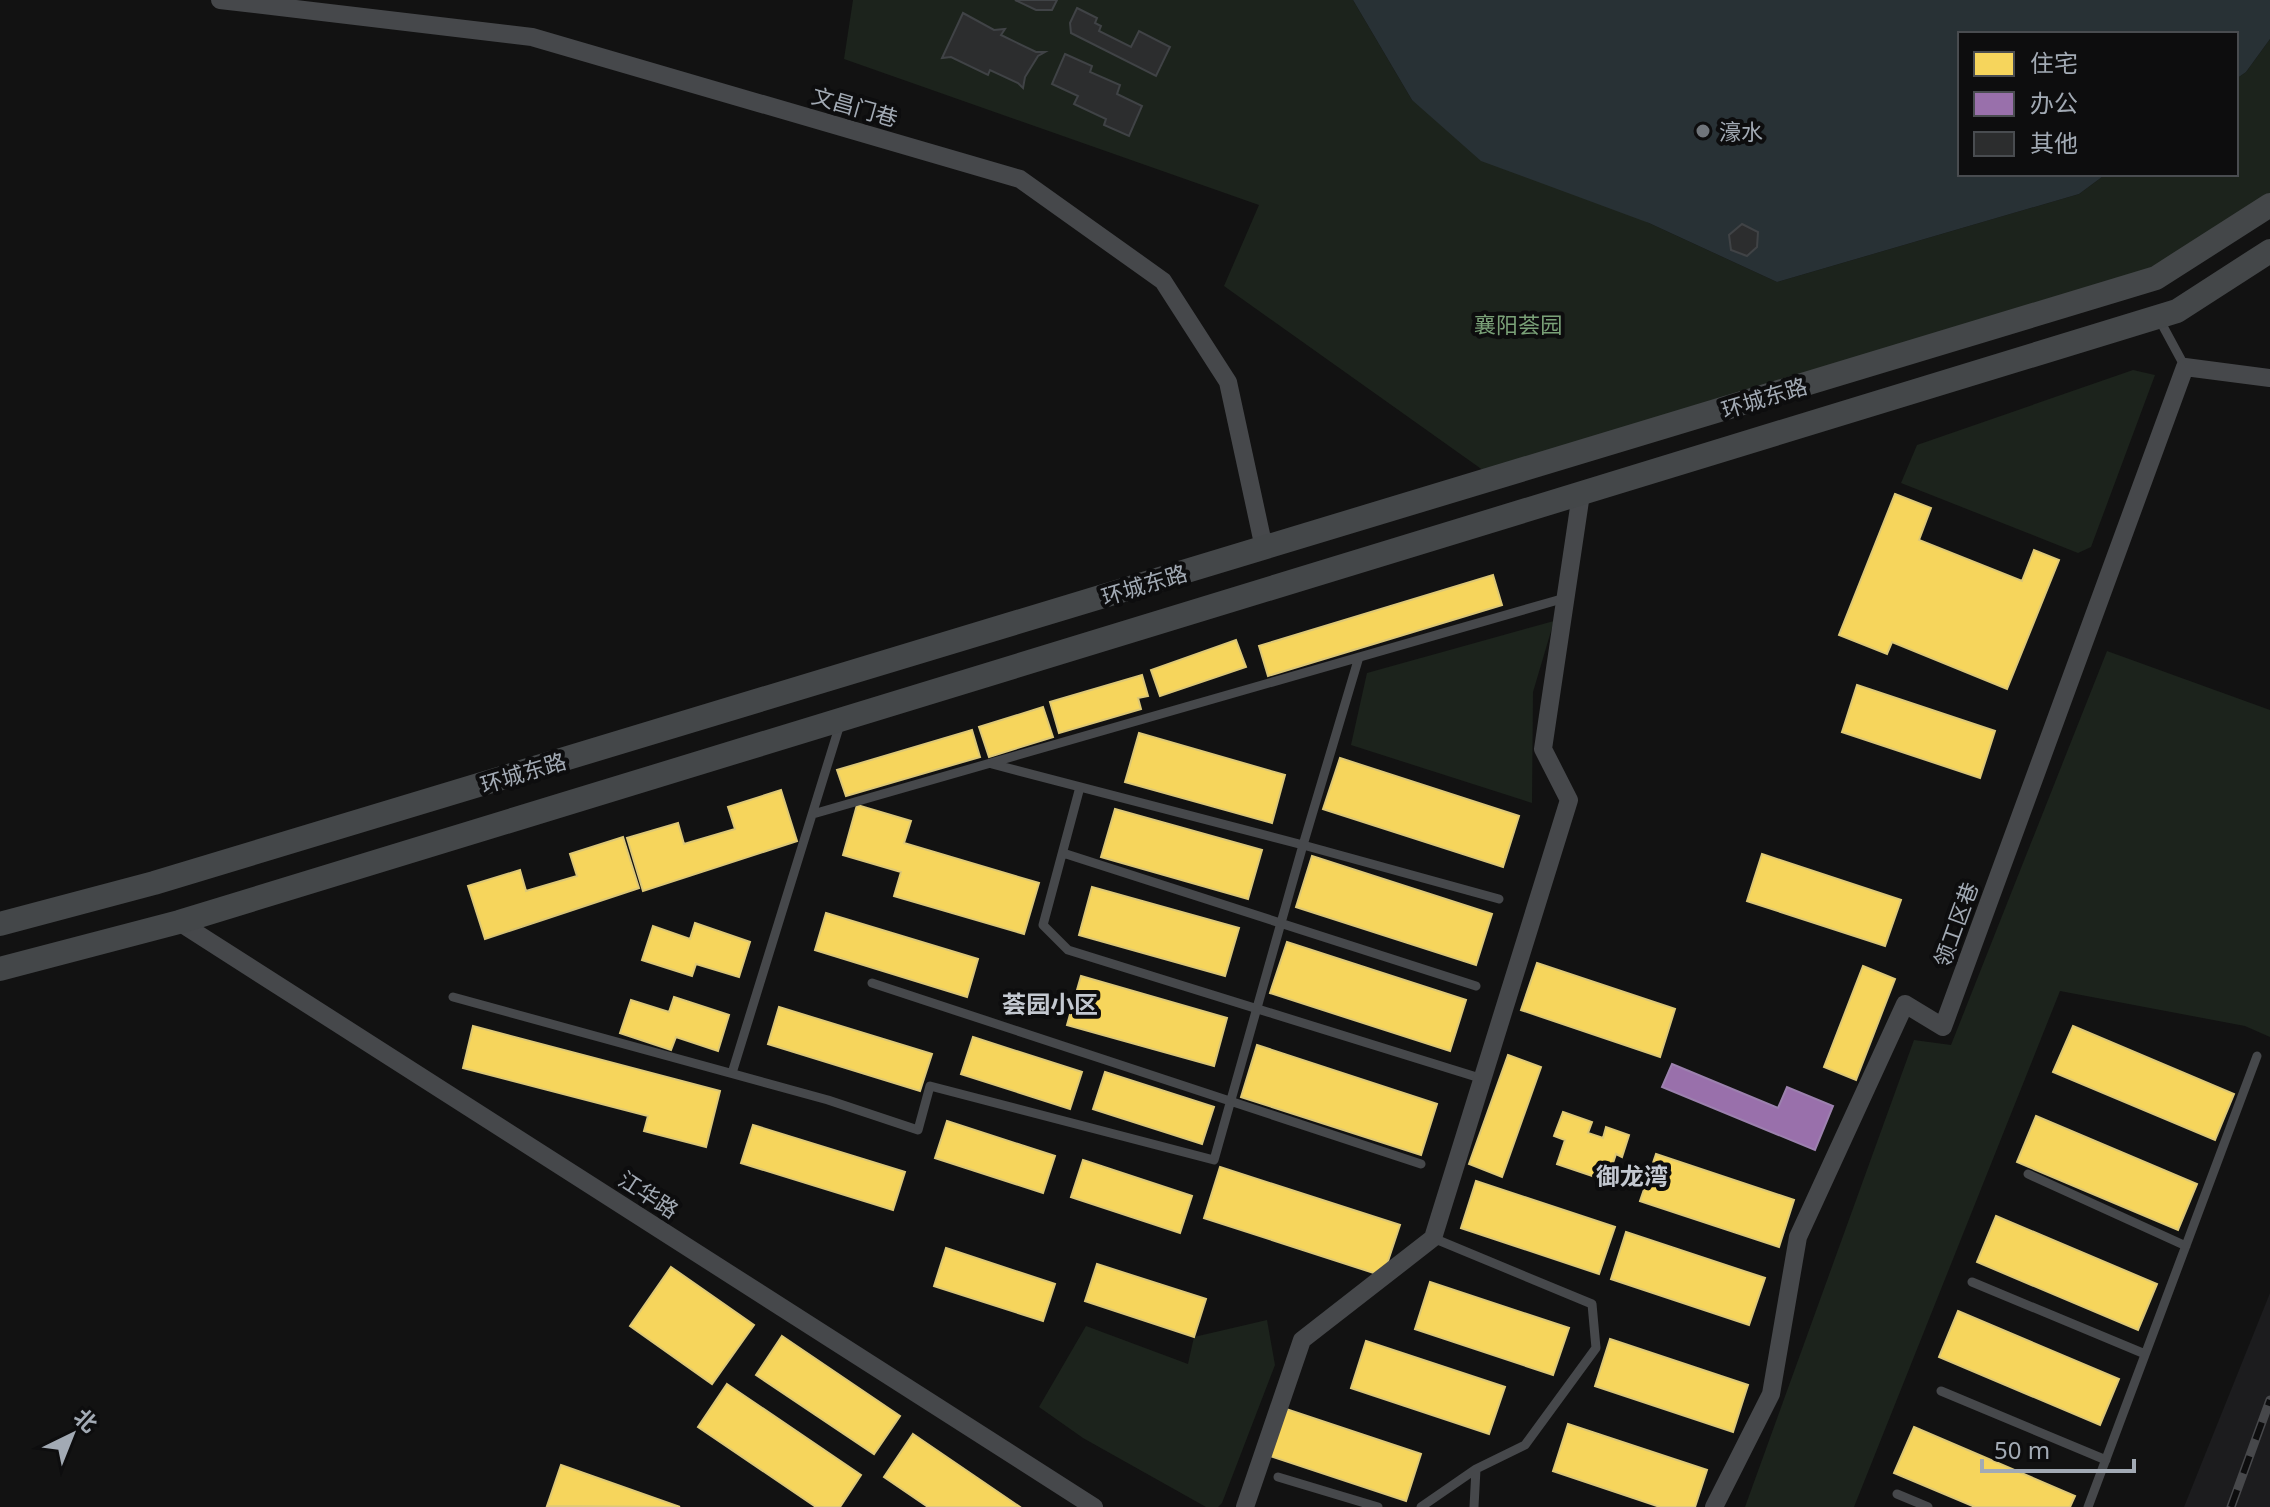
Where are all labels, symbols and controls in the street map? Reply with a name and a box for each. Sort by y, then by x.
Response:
legend [1958,32,2238,176]
text: 住宅 [2030,46,2078,79]
street label: 文昌门巷 [809,79,901,133]
text: 办公 [2030,86,2078,119]
place label: 濠水 [1719,116,1763,146]
marker: 濠水 [1694,122,1712,140]
text: 其他 [2030,126,2078,159]
park label: 襄阳荟园 [1474,309,1562,339]
street label: 环城东路 [1718,370,1810,424]
street label: 环城东路 [1098,557,1190,611]
street label: 环城东路 [477,745,569,799]
street label: 领工区巷 [1926,878,1984,970]
district label: 荟园小区 [1002,987,1098,1020]
district label: 御龙湾 [1596,1159,1668,1192]
street label: 江华路 [613,1163,685,1225]
north arrow [32,1395,112,1475]
text: 北 [68,1401,105,1438]
scale bar [1982,1423,2134,1473]
text: 50 m [1994,1433,2050,1466]

